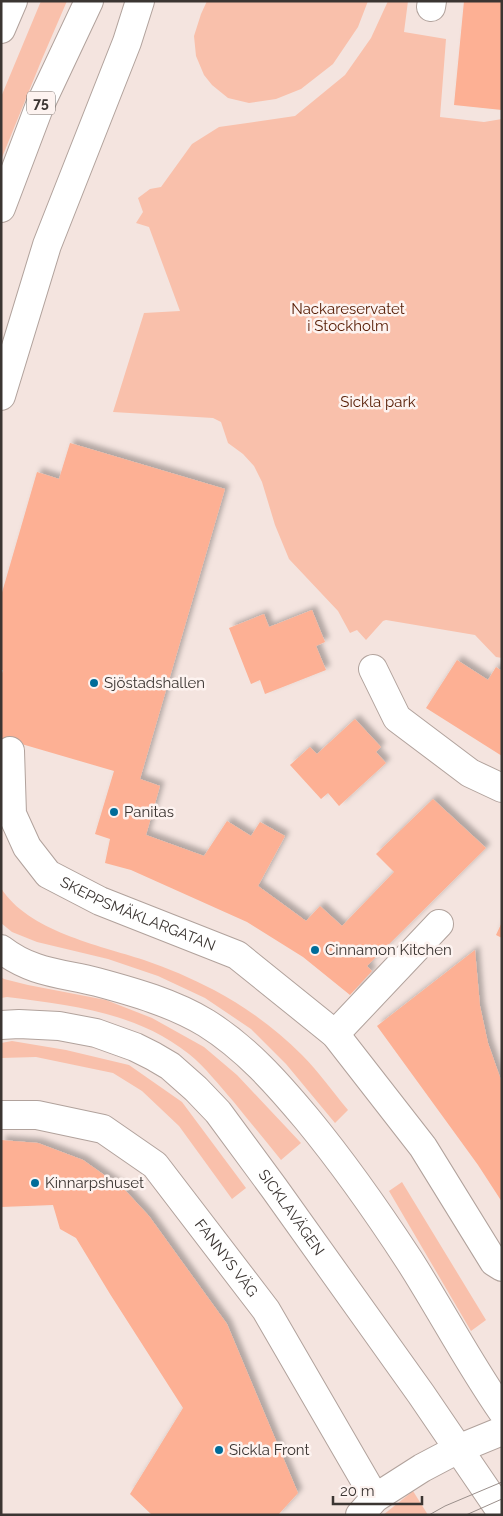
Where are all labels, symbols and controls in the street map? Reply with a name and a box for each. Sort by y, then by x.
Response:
road number: 75 [27,92,55,115]
park label: Nackareservatet i Stockholm [291,300,405,335]
park label: Sickla park [340,393,416,411]
place label: Sjöstadshallen [104,674,205,692]
marker: Sjöstadshallen [88,677,100,689]
place label: Panitas [124,803,174,821]
marker: Panitas [108,806,120,818]
street label: SKEPPSMÄKLARGATAN [57,873,218,955]
place label: Cinnamon Kitchen [325,941,452,959]
marker: Cinnamon Kitchen [309,944,321,956]
street label: SICKLAVÄGEN [255,1166,328,1259]
place label: Kinnarpshuset [45,1174,144,1192]
marker: Kinnarpshuset [29,1177,41,1189]
street label: FANNYS VÄG [191,1216,262,1300]
place label: Sickla Front [229,1441,310,1459]
marker: Sickla Front [213,1444,225,1456]
scale bar [333,1474,422,1506]
text: 20 m [340,1482,375,1500]

